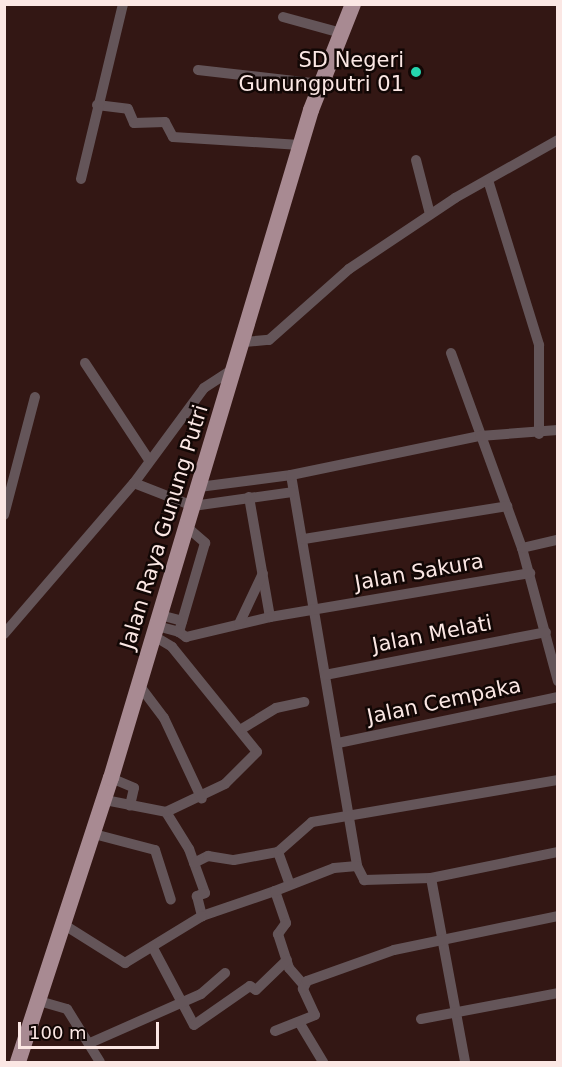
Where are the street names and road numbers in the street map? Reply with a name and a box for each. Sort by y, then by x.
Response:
street label: Jalan Raya Gunung Putri [115,402,213,652]
street label: Jalan Sakura [353,548,485,596]
street label: Jalan Melati [370,610,494,658]
street label: Jalan Cempaka [365,672,523,730]

